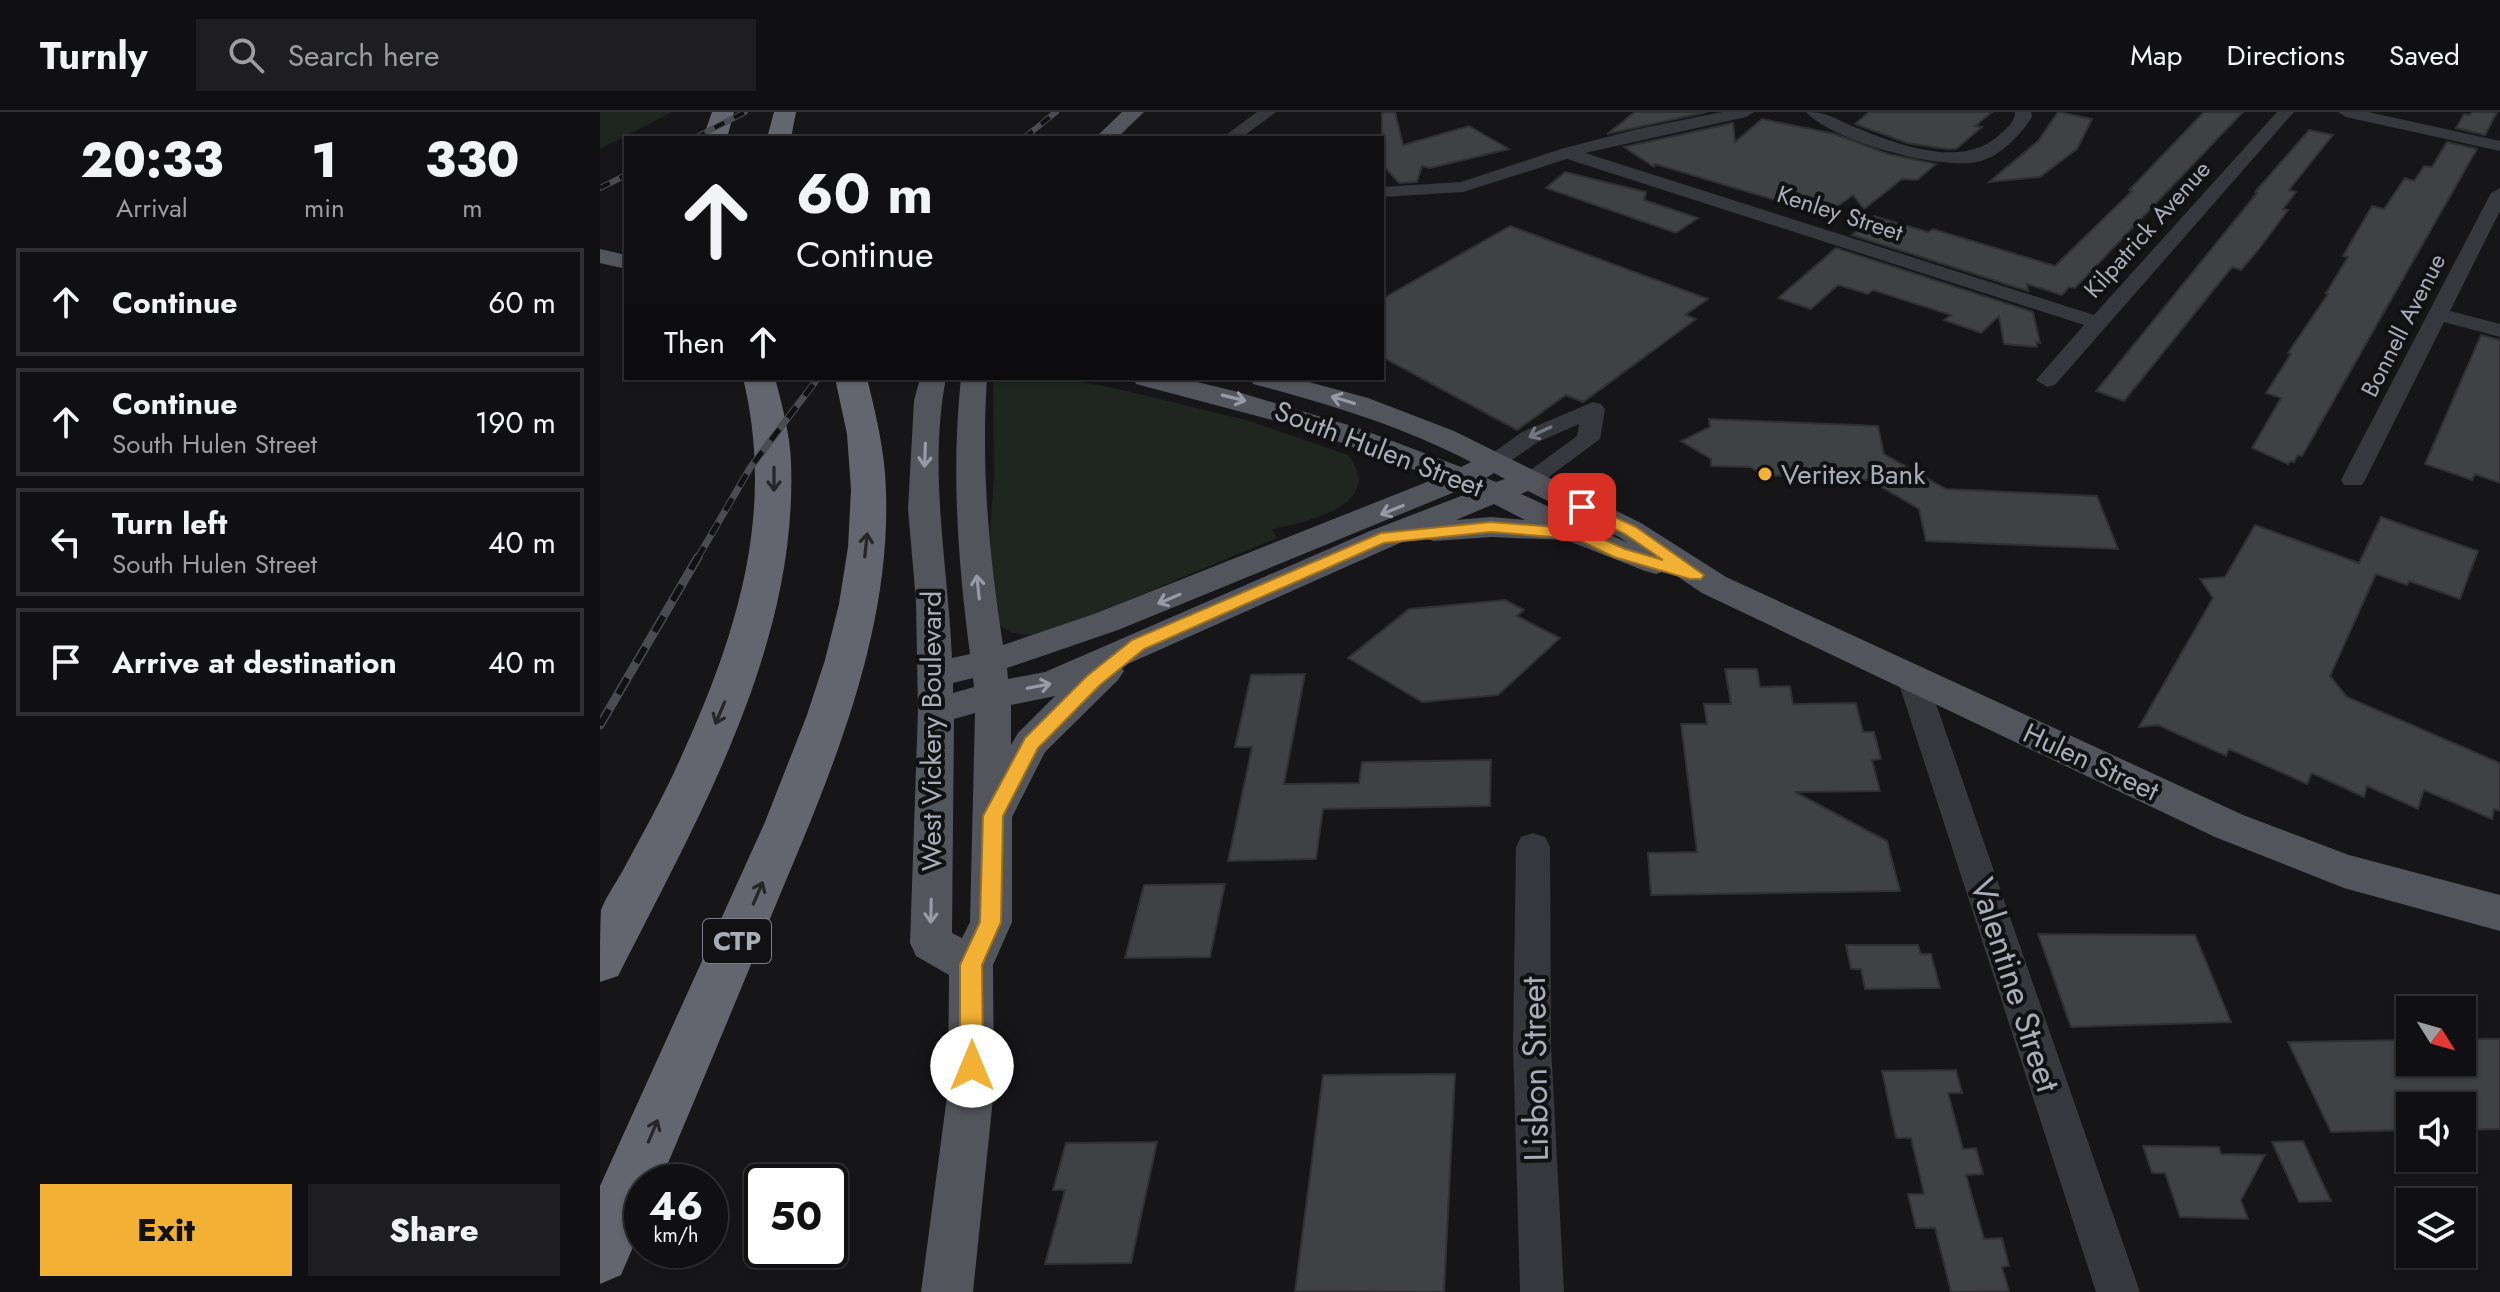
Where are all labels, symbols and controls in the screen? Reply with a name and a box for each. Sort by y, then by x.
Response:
search box [196,19,756,91]
text: Turnly [40,28,148,83]
icon: search [224,33,268,77]
text: Search here [288,34,439,77]
text: Map [2130,35,2182,76]
text: Directions [2226,35,2345,76]
text: Saved [2389,35,2460,76]
text: 20:33 [80,126,223,195]
text: 1 [312,126,337,195]
text: 330 [425,126,519,195]
street label: Kilpatrick Avenue [2076,152,2218,306]
text: 60 m [796,153,933,234]
icon: ahead [664,168,768,272]
street label: Kenley Street [1773,176,1908,250]
text: Arrival [116,189,188,227]
text: min [304,189,345,227]
text: m [462,189,482,227]
text: Continue [796,228,934,280]
street label: Bonnell Avenue [2352,247,2454,403]
icon: ahead [44,280,88,324]
text: Continue [112,281,238,324]
text: 60 m [488,281,556,324]
icon: ahead [741,320,785,364]
text: Then [664,321,725,364]
text: Continue [112,382,238,425]
street label: South Hulen Street [1269,390,1490,508]
one-way arrow [1221,391,1247,406]
one-way arrow [1330,392,1356,407]
icon: ahead [44,400,88,444]
text: 190 m [475,401,556,444]
text: South Hulen Street [112,425,317,463]
one-way arrow [1529,425,1553,440]
one-way arrow [917,441,932,468]
place label: Veritex Bank [1781,454,1926,495]
one-way arrow [766,465,782,492]
marker: Veritex Bank [1756,465,1774,483]
pin [1548,473,1616,541]
icon: arrive [1560,485,1604,529]
text: Turn left [112,502,227,545]
one-way arrow [1380,503,1405,518]
icon: left [44,520,88,564]
text: 40 m [488,521,556,564]
one-way arrow [859,532,874,559]
text: South Hulen Street [112,545,317,583]
one-way arrow [971,574,986,600]
street label: West Vickery Boulevard [911,591,952,871]
one-way arrow [1157,592,1182,607]
icon: arrive [44,640,88,684]
text: Arrive at destination [112,641,397,684]
text: 40 m [488,641,556,684]
one-way arrow [1026,678,1051,693]
one-way arrow [712,701,726,725]
street label: Hulen Street [2016,713,2166,811]
street label: Valentine Street [1957,872,2073,1098]
one-way arrow [752,881,767,906]
one-way arrow [923,897,939,924]
road number: CTP [703,919,771,963]
street label: Lisbon Street [1509,976,1561,1162]
north arrow [2396,996,2476,1076]
map controls [2396,996,2476,1268]
position arrow [930,1024,1014,1108]
button: sound [2396,1092,2476,1172]
one-way arrow [647,1119,662,1144]
speed limit sign: 50 [744,1164,848,1268]
text: 46 [649,1177,703,1235]
button: Exit [40,1184,292,1276]
button: Share [308,1184,560,1276]
button: layers [2396,1188,2476,1268]
text: km/h [653,1221,699,1250]

